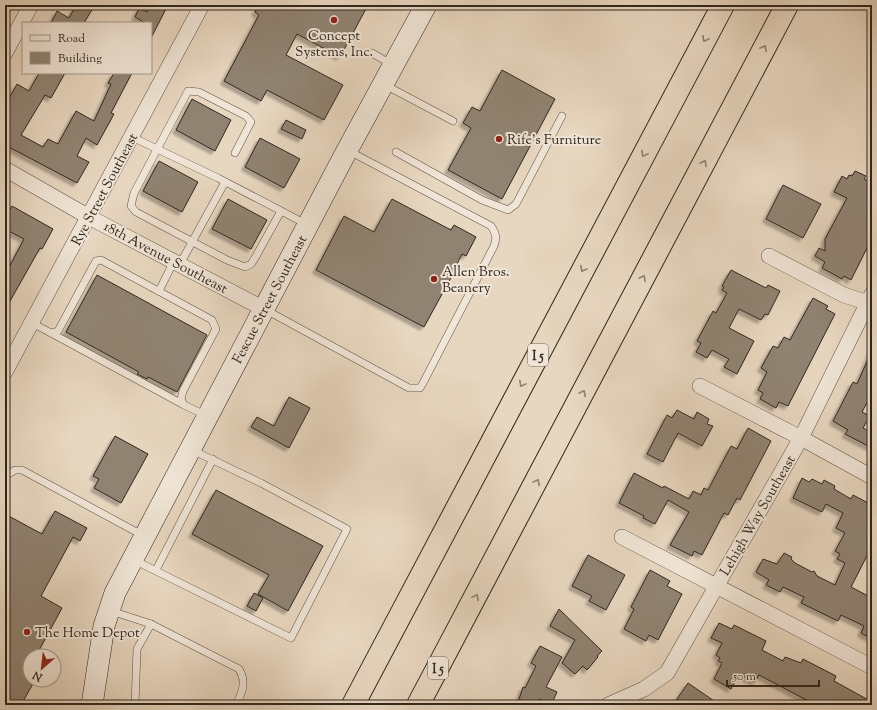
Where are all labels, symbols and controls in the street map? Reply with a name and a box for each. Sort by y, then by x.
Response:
marker: Concept Systems, Inc. [329,15,339,25]
legend [22,22,152,74]
place label: Concept Systems, Inc. [295,27,373,63]
text: Road [58,30,85,48]
one-way arrow [702,35,709,43]
one-way arrow [759,45,767,52]
text: Building [58,50,102,68]
street label: Rye Street Southeast [68,130,144,250]
place label: Rife’s Furniture [507,131,601,151]
marker: Rife’s Furniture [494,134,504,144]
one-way arrow [641,150,649,158]
one-way arrow [699,160,707,167]
street label: 18th Avenue Southeast [100,218,231,300]
street label: Fescue Street Southeast [228,232,313,368]
place label: Allen Bros. Beanery [442,263,510,299]
one-way arrow [580,265,588,272]
marker: Allen Bros. Beanery [429,274,439,284]
one-way arrow [639,275,646,282]
road number: I 5 [528,344,548,366]
one-way arrow [520,380,527,387]
one-way arrow [578,390,586,398]
street label: Lehigh Way Southeast [716,452,802,580]
one-way arrow [532,479,539,486]
one-way arrow [471,594,479,601]
place label: The Home Depot [35,624,140,644]
marker: The Home Depot [22,627,32,637]
north arrow [22,648,62,688]
road number: I 5 [428,657,448,679]
scale bar [727,662,819,688]
text: N [30,667,46,686]
text: 50 m [732,668,756,686]

